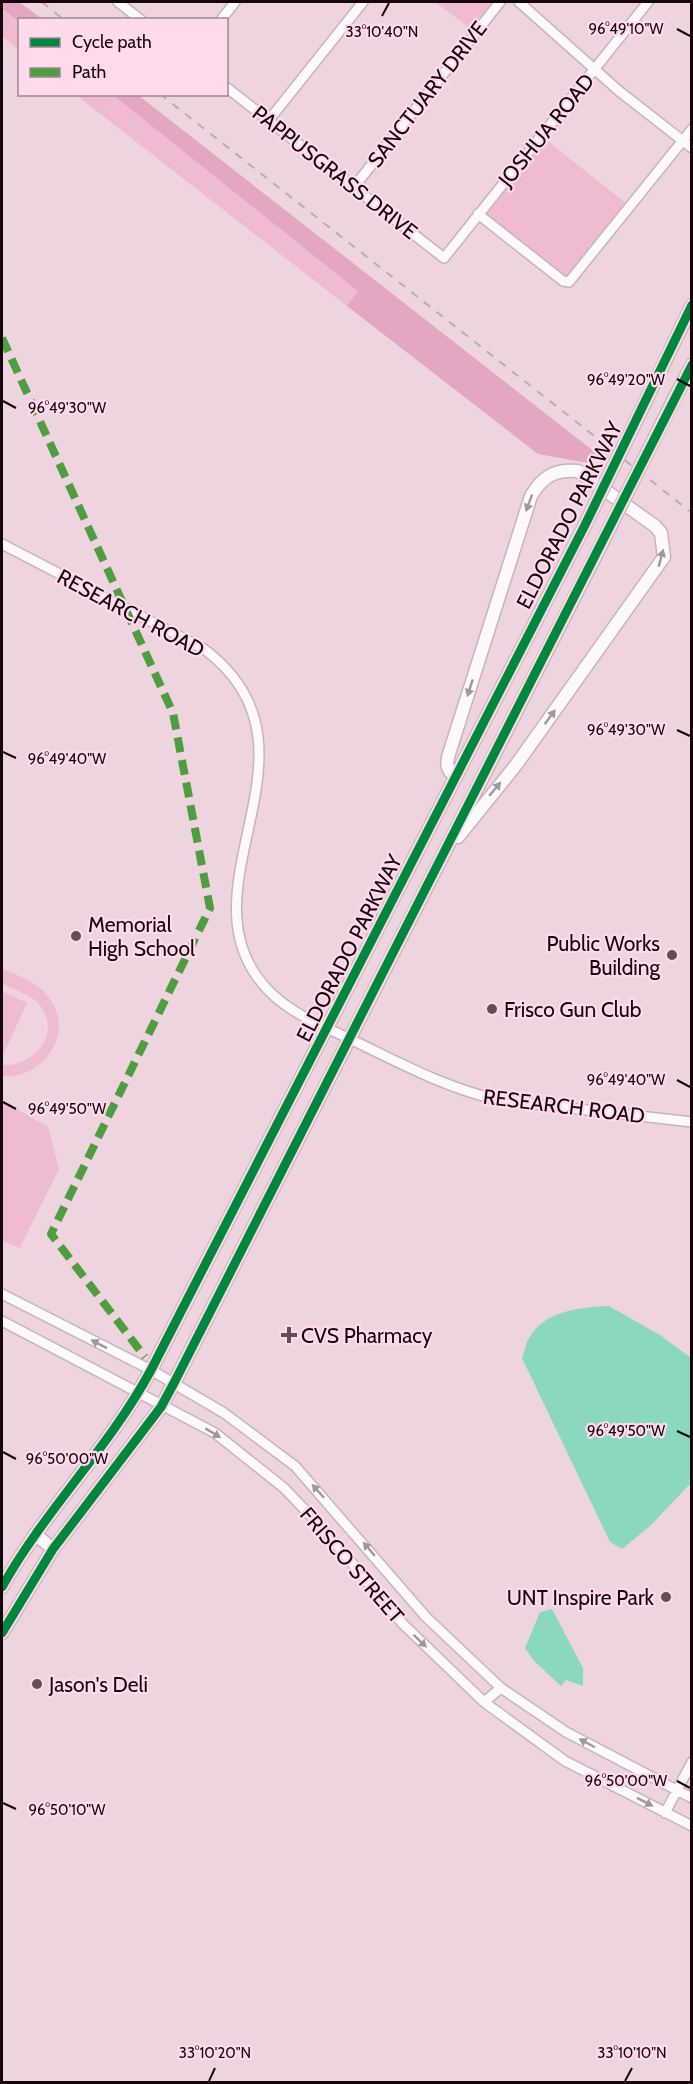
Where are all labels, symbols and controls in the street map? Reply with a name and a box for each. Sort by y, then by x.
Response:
street label: SANCTUARY DRIVE [362,16,492,172]
legend [18,18,228,96]
text: 96°49'10"W [589,20,664,38]
text: 33°10'40"N [346,23,418,41]
text: Cycle path [72,31,152,53]
text: Path [72,61,106,83]
street label: JOSHUA ROAD [492,69,599,192]
street label: PAPPUSGRASS DRIVE [248,100,422,244]
text: 96°49'20"W [587,371,666,389]
text: 96°49'30"W [28,399,107,417]
street label: ELDORADO PARKWAY [511,416,628,613]
one-way arrow [524,494,534,512]
one-way arrow [657,549,667,567]
street label: RESEARCH ROAD [53,564,209,662]
one-way arrow [465,679,474,697]
one-way arrow [544,710,556,726]
text: 96°49'30"W [587,721,666,739]
text: 96°49'40"W [28,750,107,768]
one-way arrow [489,781,502,797]
street label: ELDORADO PARKWAY [291,849,408,1046]
place label: Memorial High School [88,912,195,961]
marker: Memorial High School [69,929,83,943]
place label: Public Works Building [546,931,661,980]
marker: Public Works Building [665,948,679,962]
place label: Frisco Gun Club [504,997,641,1022]
marker: Frisco Gun Club [485,1002,499,1016]
text: 96°49'40"W [587,1071,666,1089]
street label: RESEARCH ROAD [482,1084,646,1128]
text: 96°49'50"W [28,1100,107,1118]
place label: CVS Pharmacy [301,1323,433,1348]
marker: CVS Pharmacy [282,1328,296,1342]
one-way arrow [90,1339,107,1349]
text: 96°49'50"W [587,1422,666,1440]
one-way arrow [205,1427,221,1438]
text: 96°50'00"W [26,1450,109,1468]
one-way arrow [311,1483,325,1498]
street label: FRISCO STREET [295,1502,409,1628]
one-way arrow [363,1542,376,1557]
place label: UNT Inspire Park [507,1585,655,1610]
marker: UNT Inspire Park [659,1590,673,1604]
one-way arrow [413,1633,427,1647]
place label: Jason's Deli [48,1672,148,1697]
marker: Jason's Deli [30,1677,44,1691]
one-way arrow [578,1738,595,1748]
text: 96°50'00"W [585,1772,668,1790]
one-way arrow [637,1797,654,1807]
text: 96°50'10"W [29,1801,106,1819]
text: 33°10'20"N [179,2044,251,2062]
text: 33°10'10"N [597,2044,667,2062]

